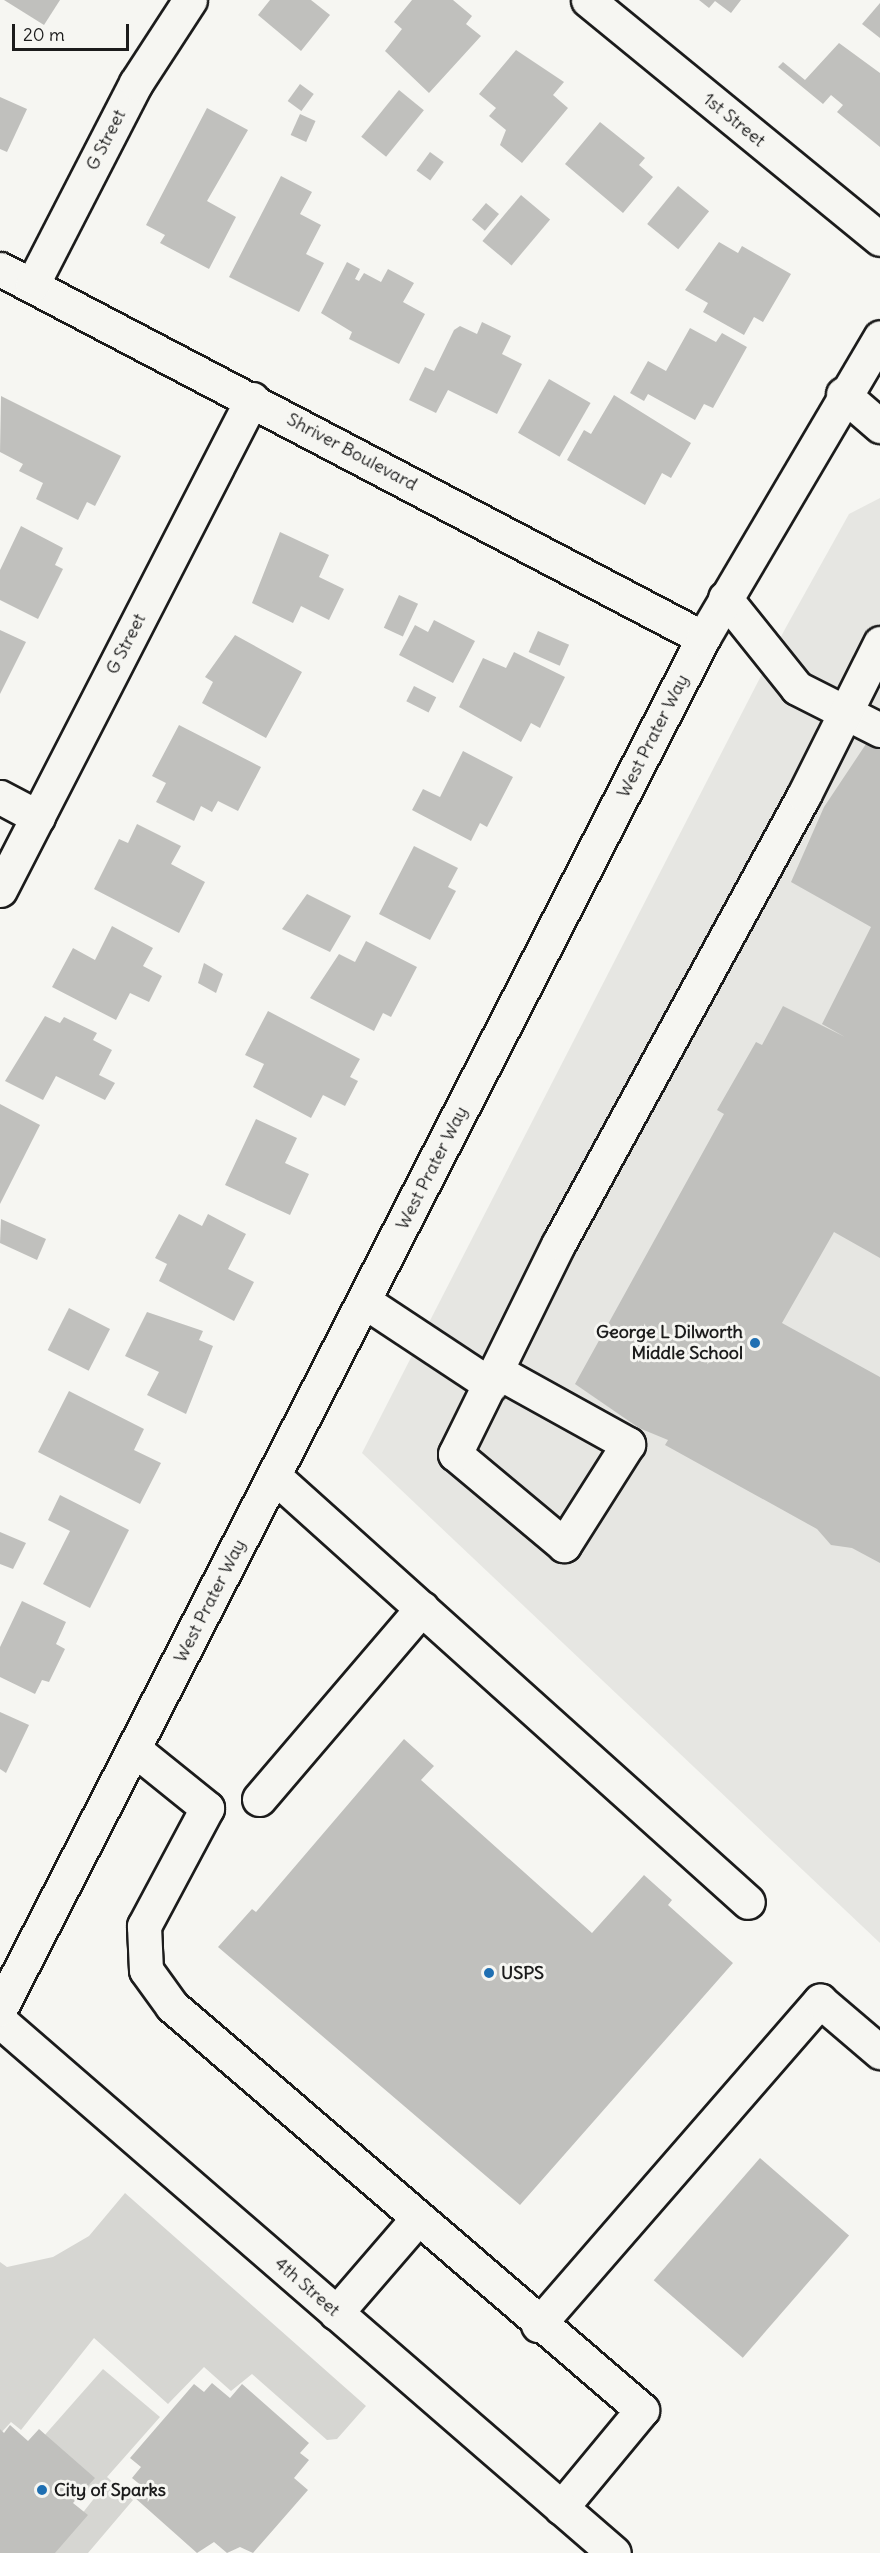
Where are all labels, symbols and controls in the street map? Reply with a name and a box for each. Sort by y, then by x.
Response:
scale bar [15,12,132,50]
text: 20 m [23,23,65,46]
street label: 1st Street [699,88,769,152]
street label: G Street [82,106,130,174]
street label: Shriver Boulevard [283,409,421,495]
street label: G Street [102,610,150,678]
street label: West Prater Way [613,671,693,801]
street label: West Prater Way [392,1103,472,1233]
place label: George L Dilworth Middle School [596,1322,743,1364]
marker: George L Dilworth Middle School [748,1336,762,1350]
street label: West Prater Way [170,1536,250,1666]
place label: USPS [501,1962,544,1984]
marker: USPS [482,1966,496,1980]
street label: 4th Street [270,2253,344,2321]
place label: City of Sparks [54,2479,166,2501]
marker: City of Sparks [35,2483,49,2497]

